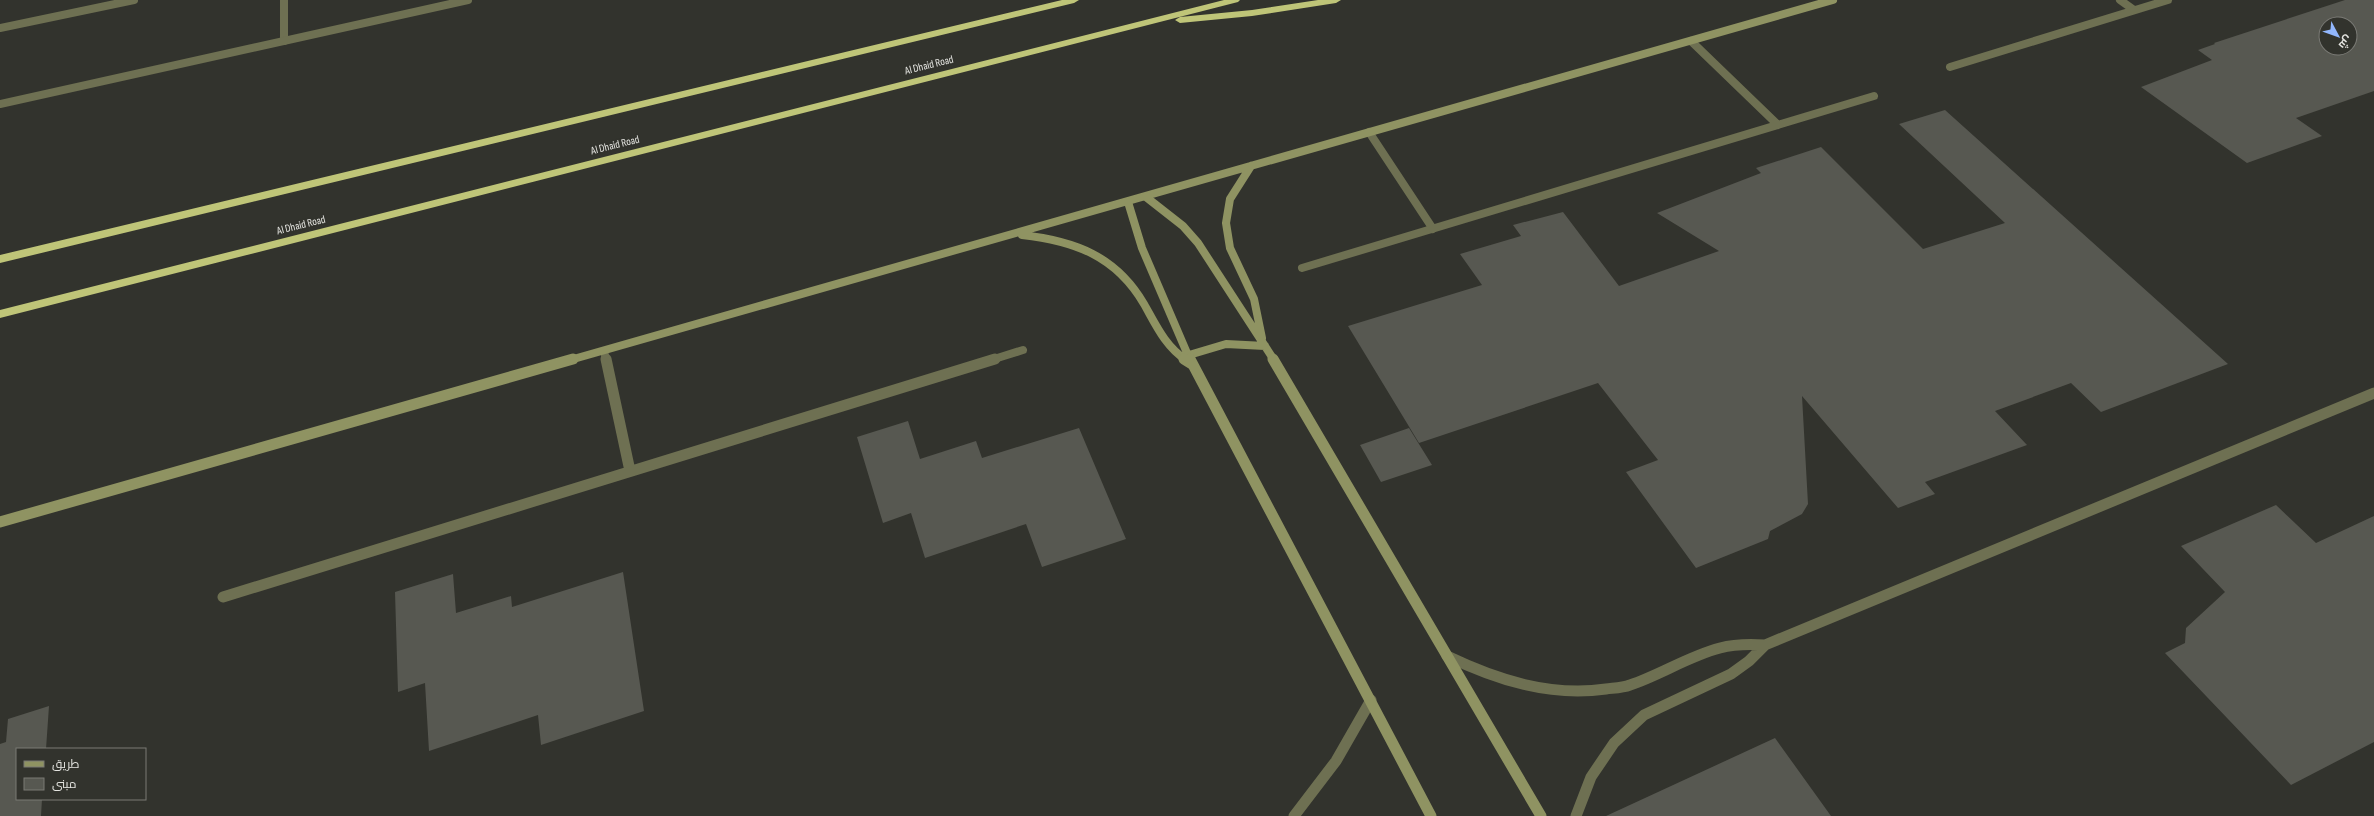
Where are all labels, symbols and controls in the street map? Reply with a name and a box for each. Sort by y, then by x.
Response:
north arrow [2318,16,2358,56]
text: ش [2336,33,2355,52]
street label: Al Dhaid Road [902,53,955,78]
street label: Al Dhaid Road [588,133,641,158]
street label: Al Dhaid Road [274,213,327,238]
legend [16,748,146,800]
text: طريق [52,757,80,772]
text: مبنى [52,777,77,792]

